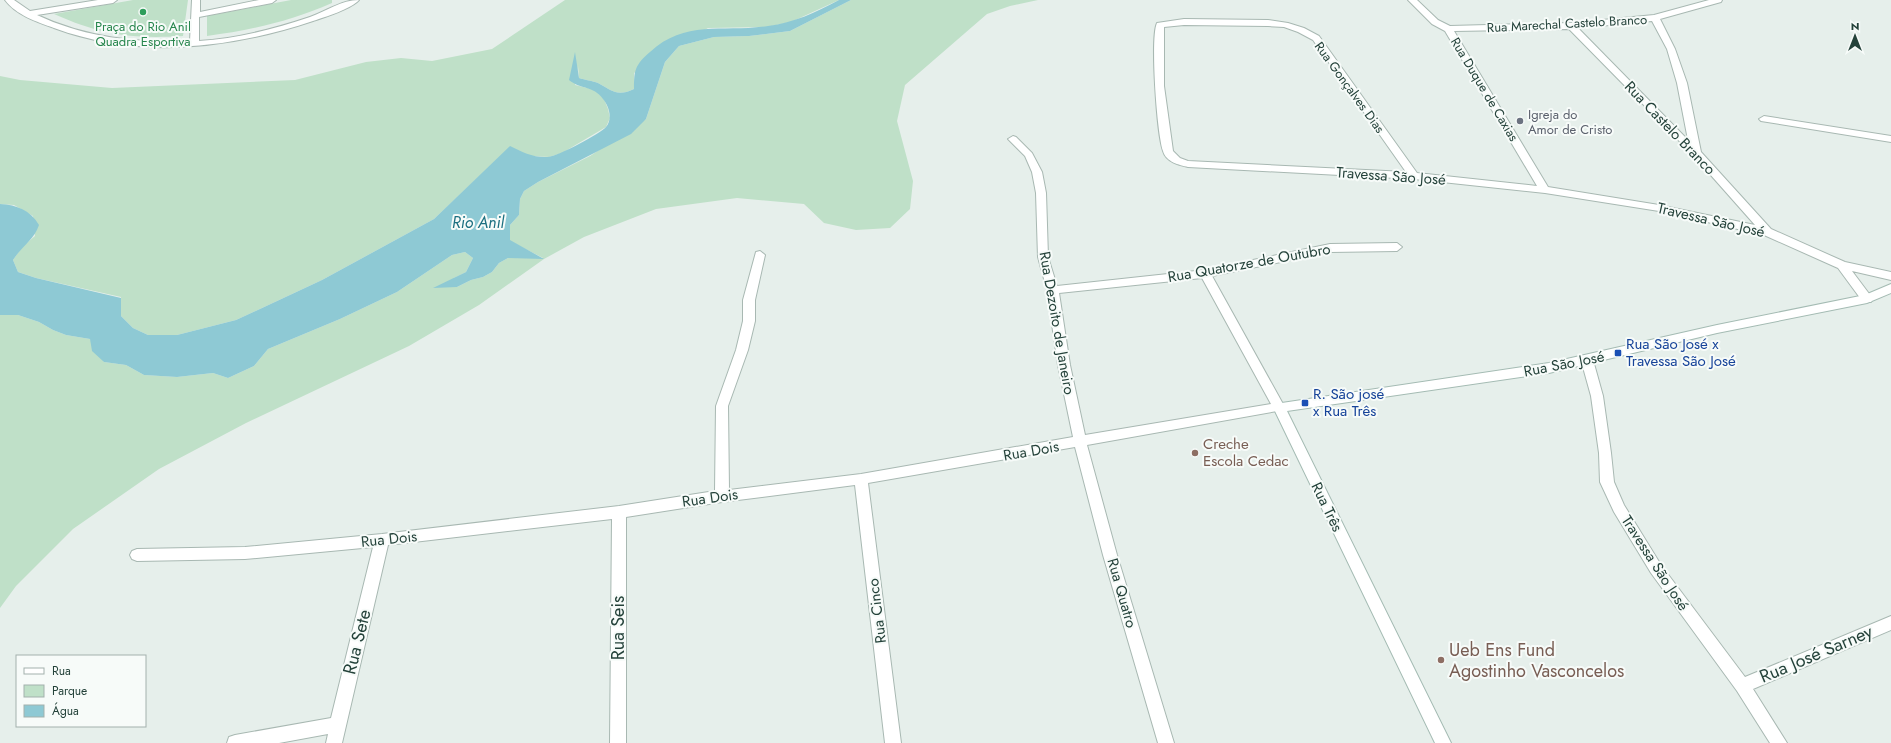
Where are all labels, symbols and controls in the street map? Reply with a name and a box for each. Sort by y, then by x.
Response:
marker: Praça do Rio Anil Quadra Esportiva [138,7,148,17]
street label: Rua Marechal Castelo Branco [1486,10,1648,37]
north arrow [1835,16,1875,56]
place label: Praça do Rio Anil Quadra Esportiva [95,17,191,51]
text: N [1851,18,1859,34]
street label: Rua Duque de Caxias [1446,34,1523,145]
street label: Rua Gonçalves Dias [1310,38,1389,137]
street label: Rua Castelo Branco [1619,76,1721,180]
place label: Igreja do Amor de Cristo [1528,105,1612,139]
marker: Igreja do Amor de Cristo [1515,116,1525,126]
street label: Travessa São José [1336,161,1447,191]
street label: Travessa São José [1655,197,1767,243]
water label: Rio Anil [452,211,505,234]
street label: Rua Quatorze de Outubro [1166,238,1332,288]
street label: Rua Dezoito de Janeiro [1034,250,1080,396]
place label: Rua São José x Travessa São José [1626,333,1736,372]
street label: Rua São José [1522,345,1606,383]
marker: Rua São José x Travessa São José [1613,348,1623,358]
place label: R. São josé x Rua Três [1313,383,1385,422]
marker: R. São josé x Rua Três [1300,398,1310,408]
place label: Creche Escola Cedac [1203,433,1289,472]
street label: Rua Dois [1001,435,1061,467]
marker: Creche Escola Cedac [1190,448,1200,458]
street label: Rua Três [1306,479,1348,535]
street label: Rua Dois [681,483,739,513]
street label: Travessa São José [1616,511,1694,615]
street label: Rua Dois [360,525,418,553]
street label: Rua Quatro [1102,556,1142,630]
street label: Rua Cinco [862,577,892,645]
street label: Rua Seis [605,596,631,660]
street label: Rua Sete [336,607,378,677]
street label: Rua José Sarney [1755,618,1877,690]
place label: Ueb Ens Fund Agostinho Vasconcelos [1449,637,1624,684]
legend [16,655,146,727]
marker: Ueb Ens Fund Agostinho Vasconcelos [1436,655,1446,665]
text: Rua [52,662,71,680]
text: Parque [52,682,87,700]
text: Água [52,702,79,720]

